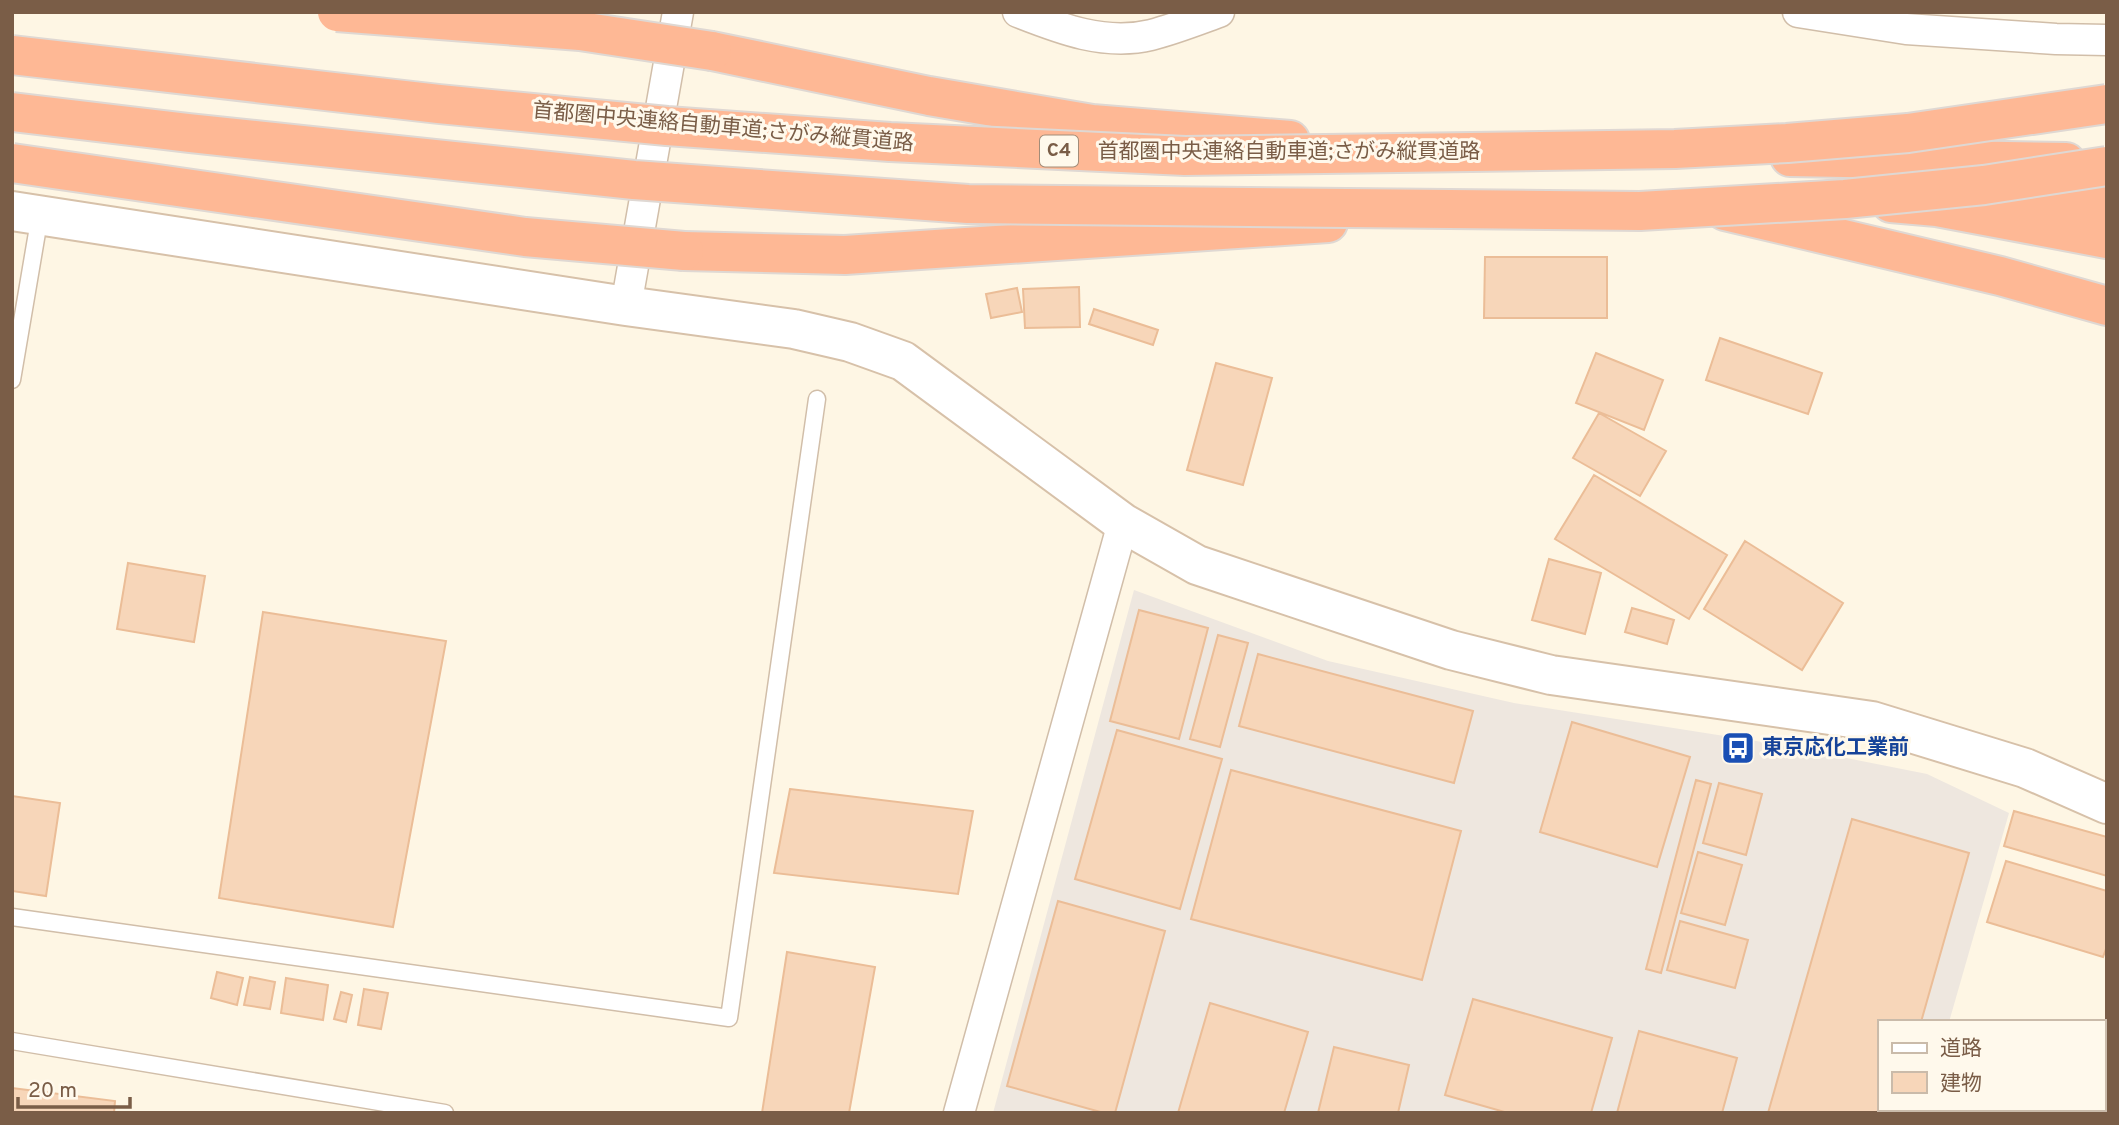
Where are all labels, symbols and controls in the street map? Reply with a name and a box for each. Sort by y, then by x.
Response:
street label: 首都圏中央連絡自動車道;さがみ縦貫道路 [531,98,915,158]
road number: C4 [1040,136,1078,167]
street label: 首都圏中央連絡自動車道;さがみ縦貫道路 [1098,139,1480,166]
bus stop icon: 東京応化工業前 [1719,729,1757,767]
place label: 東京応化工業前 [1762,735,1909,762]
legend [1878,1020,2105,1111]
text: 道路 [1940,1036,1982,1063]
scale bar [18,1066,130,1110]
text: 建物 [1940,1071,1982,1098]
text: 20 m [28,1078,77,1105]

